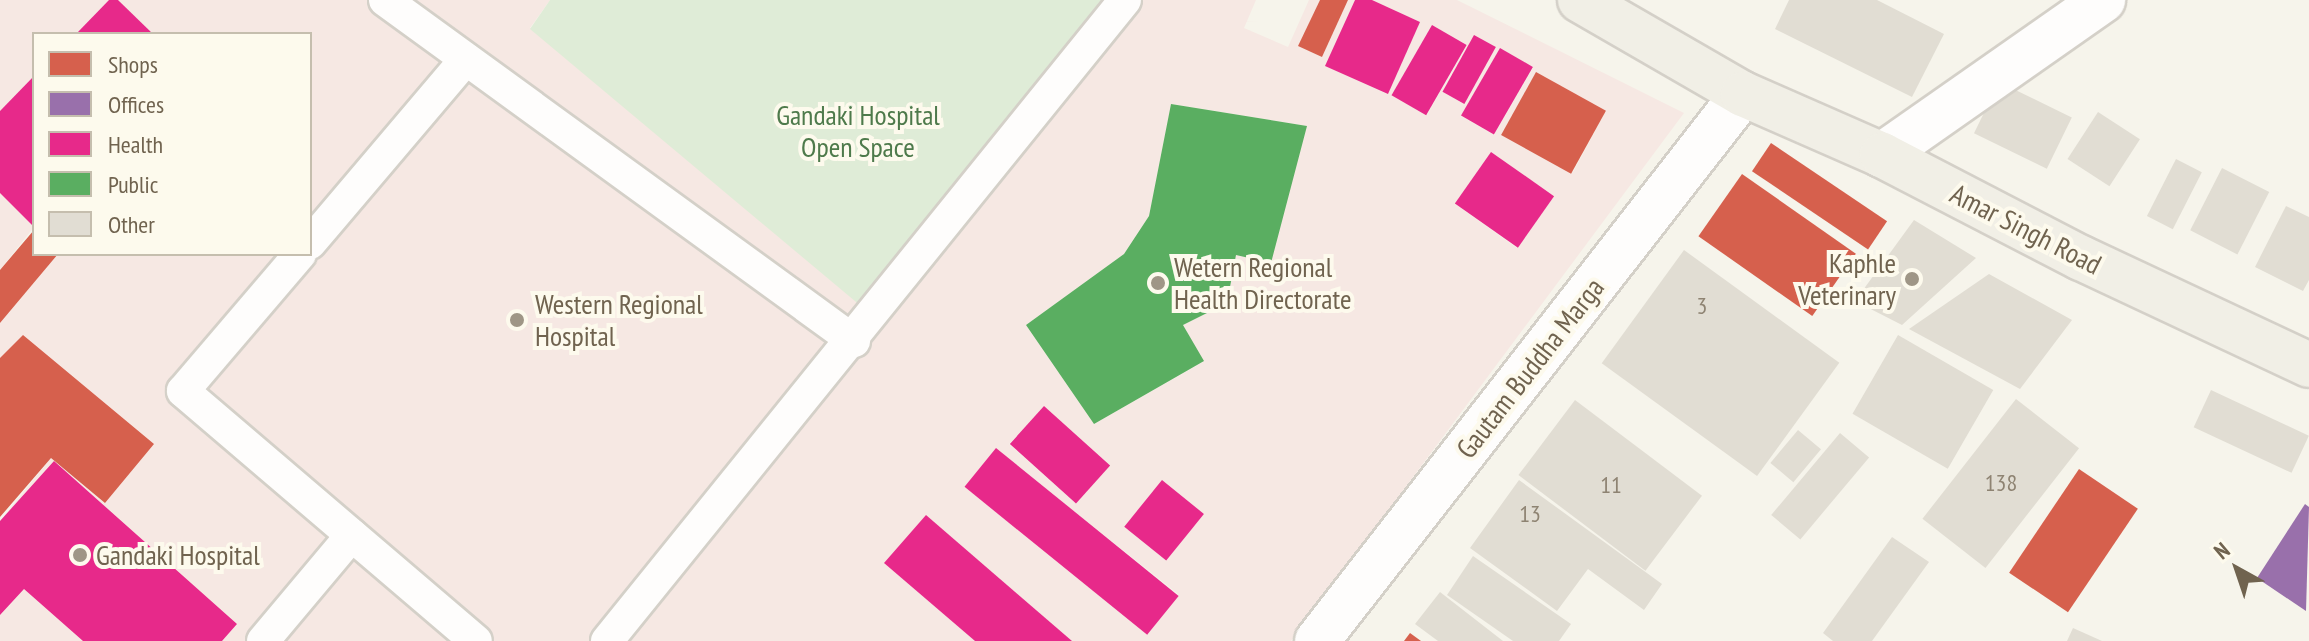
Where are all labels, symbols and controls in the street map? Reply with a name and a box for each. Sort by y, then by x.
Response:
legend [32,32,312,256]
text: Shops [108,49,158,80]
text: Offices [108,89,164,120]
park label: Gandaki Hospital Open Space [776,98,940,164]
text: Health [108,129,163,160]
text: Public [108,169,158,200]
street label: Amar Singh Road [1945,177,2107,281]
text: Other [108,209,155,240]
place label: Kaphle Veterinary [1798,246,1896,312]
place label: Wetern Regional Health Directorate [1174,250,1351,316]
marker: Kaphle Veterinary [1903,270,1921,288]
street label: Gautam Buddha Marga [1449,271,1611,465]
marker: Wetern Regional Health Directorate [1149,274,1167,292]
place label: Western Regional Hospital [535,287,703,353]
house number: 3 [1697,292,1707,320]
marker: Western Regional Hospital [506,309,528,331]
house number: 138 [1985,469,2017,497]
house number: 11 [1600,471,1622,499]
house number: 13 [1519,500,1541,528]
north arrow [2197,529,2277,609]
text: N [2208,536,2235,565]
place label: Gandaki Hospital [96,538,260,572]
marker: Gandaki Hospital [71,546,89,564]

